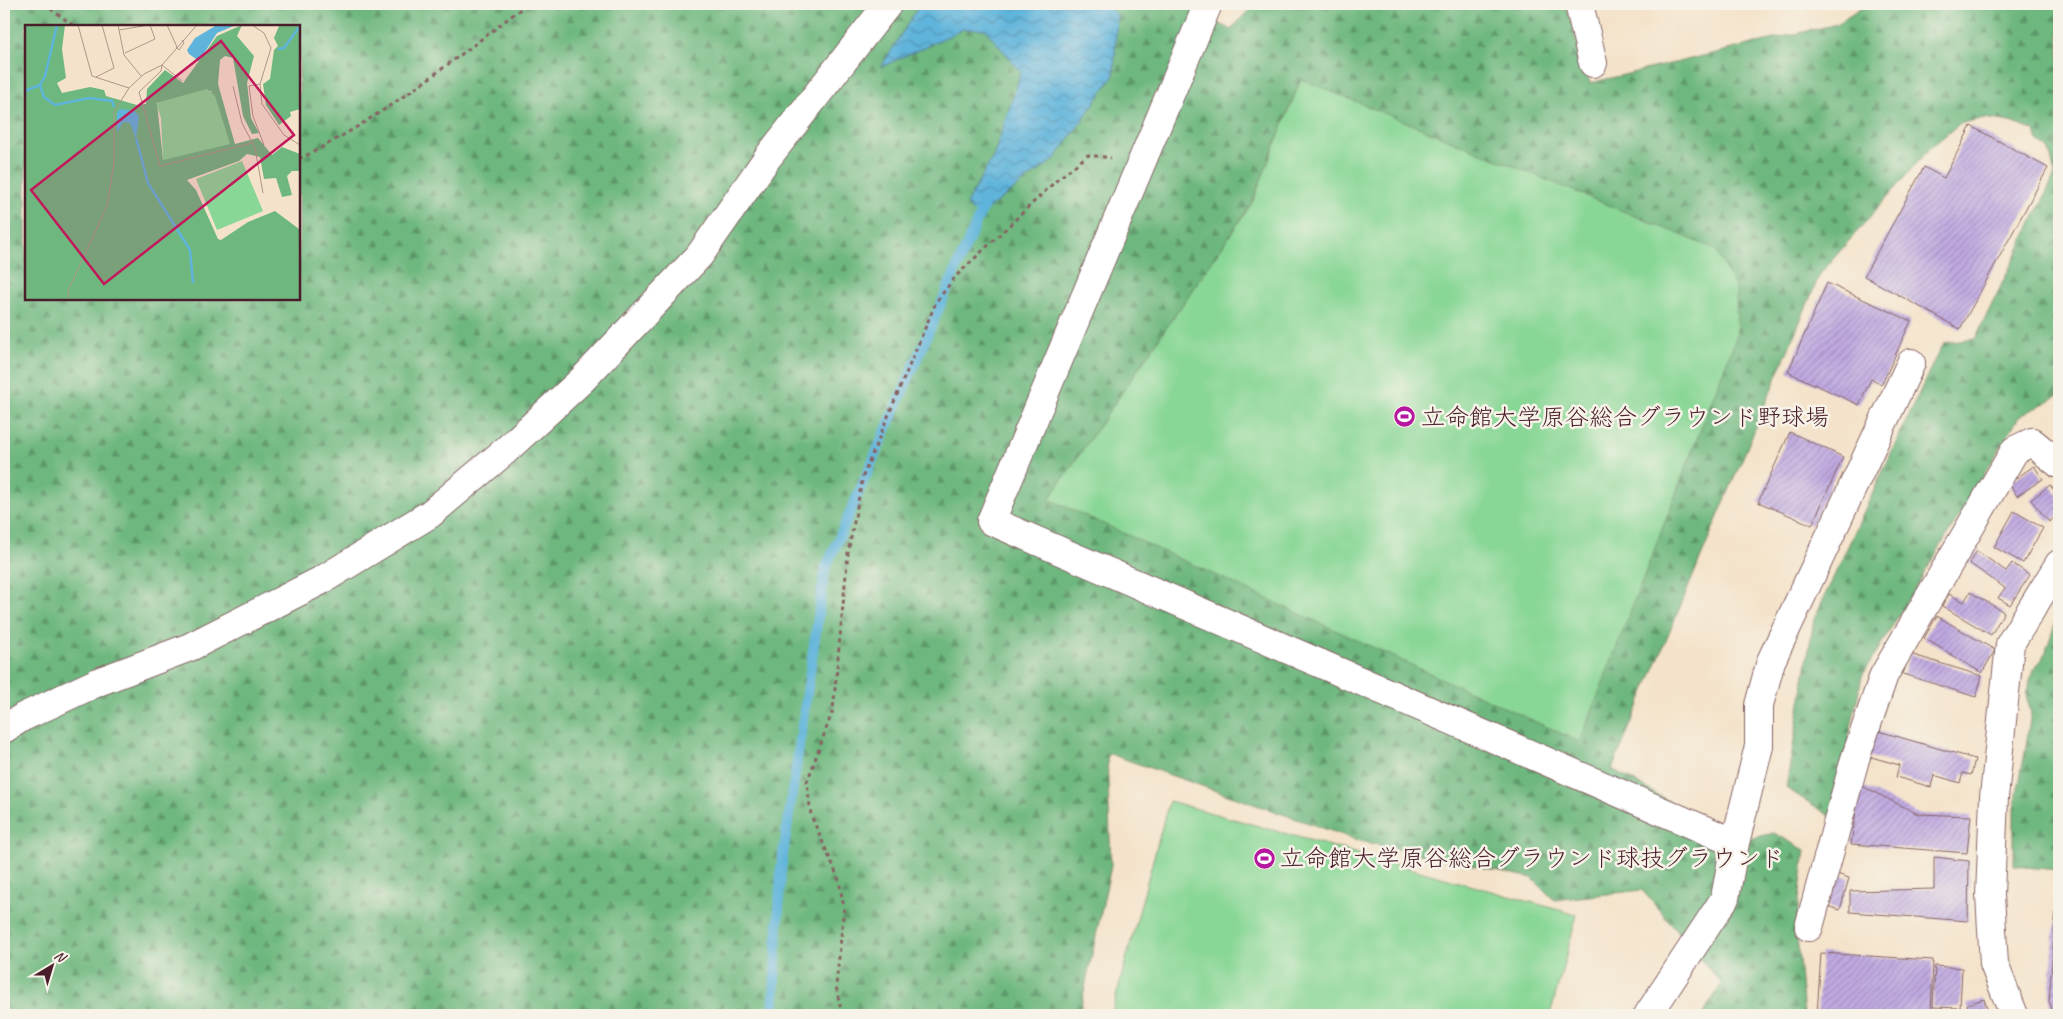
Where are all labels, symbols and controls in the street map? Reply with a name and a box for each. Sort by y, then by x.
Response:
inset map [25,25,300,300]
place label: 立命館大学原谷総合グラウンド野球場 [1421,402,1829,432]
sports icon: 立命館大学原谷総合グラウンド野球場 [1393,405,1417,429]
place label: 立命館大学原谷総合グラウンド球技グラウンド [1280,843,1784,873]
sports icon: 立命館大学原谷総合グラウンド球技グラウンド [1252,846,1276,870]
north arrow [28,942,78,992]
text: N [51,947,70,967]

